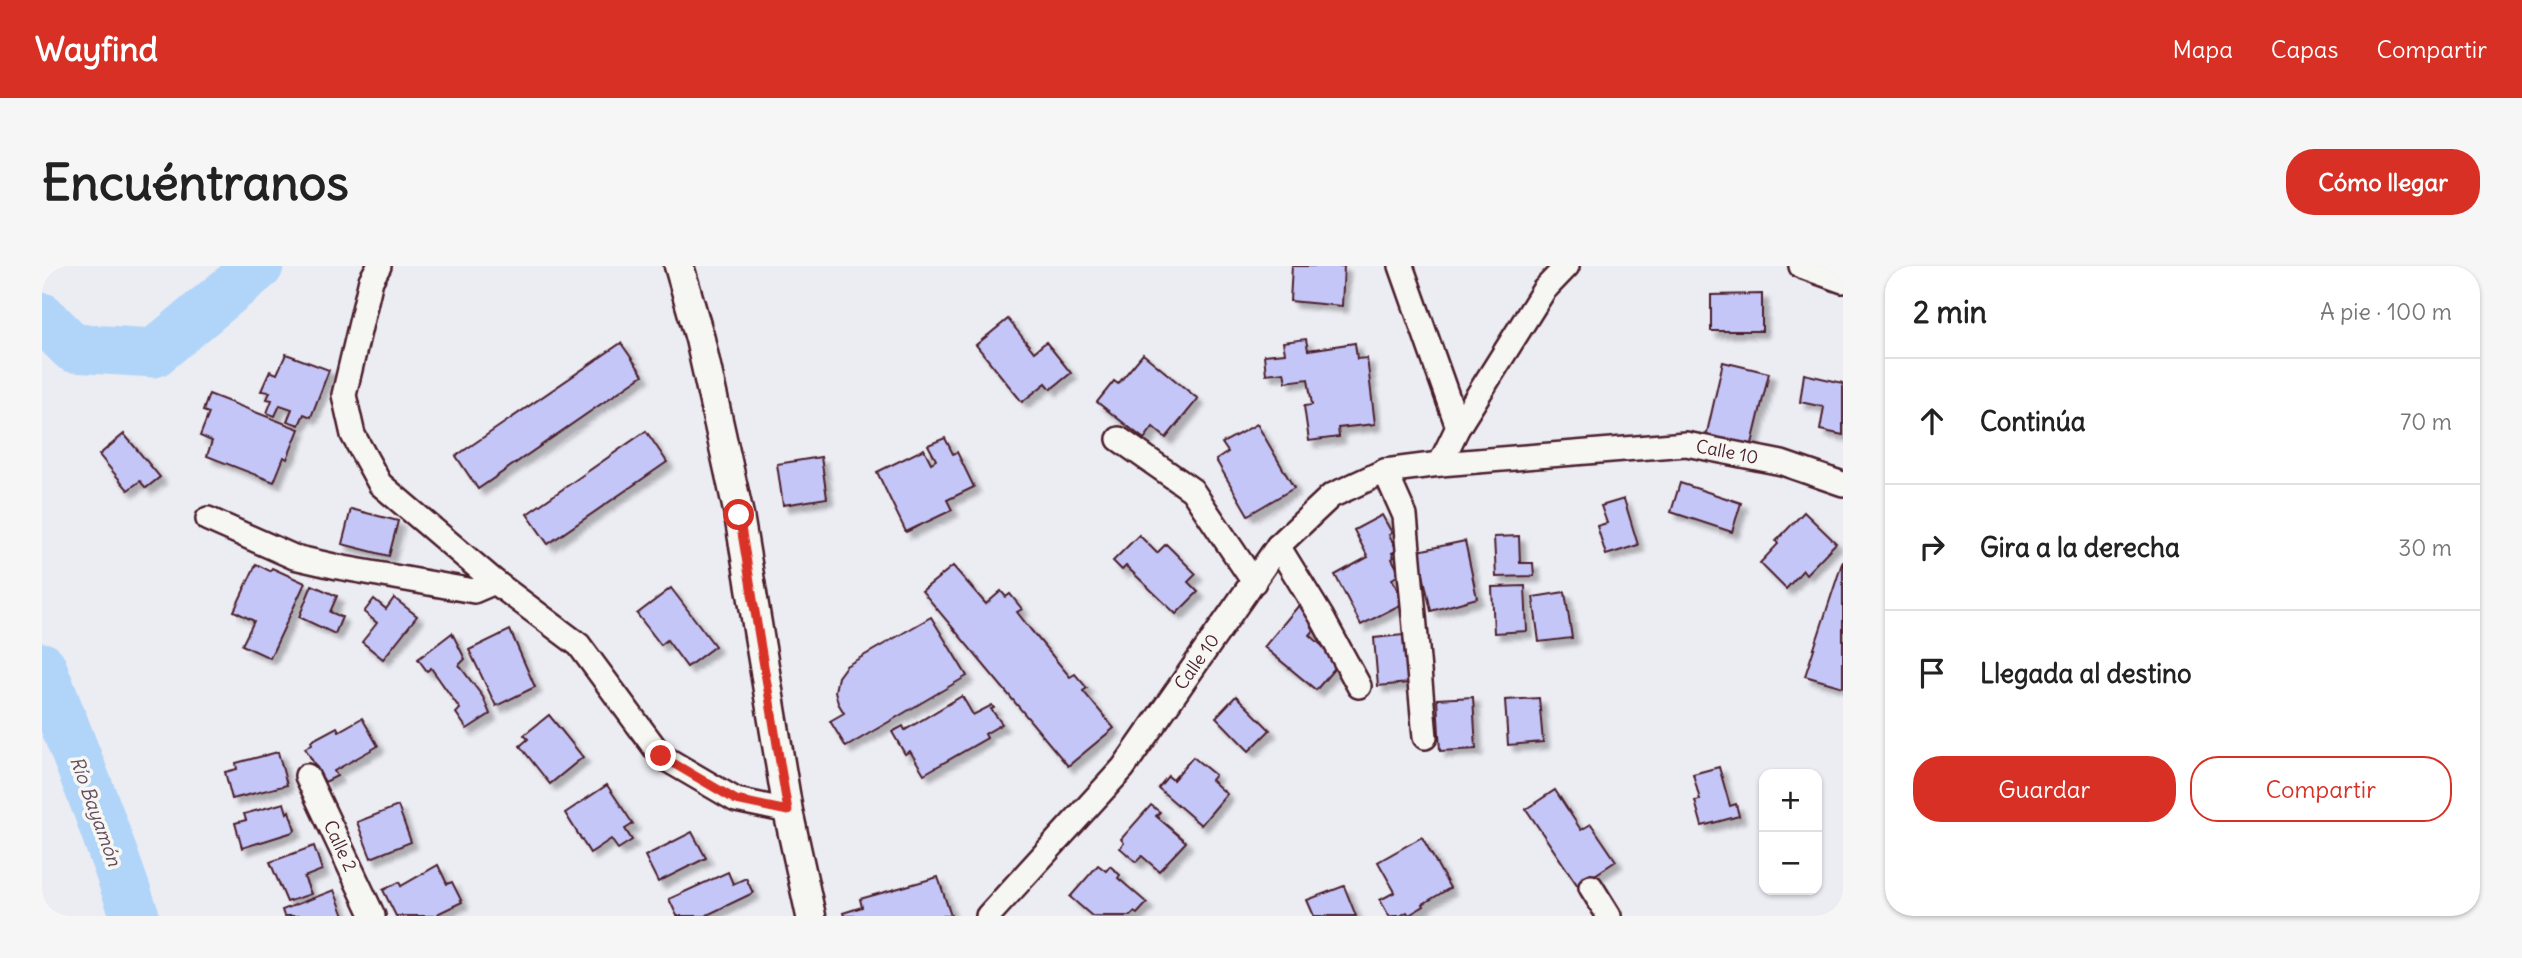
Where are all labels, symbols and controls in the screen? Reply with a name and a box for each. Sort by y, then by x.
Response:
text: Wayfind [35,28,158,70]
text: Mapa [2172,34,2233,64]
text: Capas [2271,34,2338,64]
text: Compartir [2376,34,2487,64]
button: Cómo llegar [2286,149,2480,215]
text: Encuéntranos [42,152,349,213]
text: 2 min [1913,293,1987,331]
text: A pie · 100 m [2320,297,2452,326]
icon: ahead [1913,402,1951,440]
text: Continúa [1980,405,2086,438]
text: 70 m [2400,407,2452,436]
street label: Calle 10 [1694,434,1760,469]
route start [723,499,754,530]
icon: right [1913,528,1951,566]
text: Gira a la derecha [1980,531,2180,564]
text: 30 m [2398,533,2452,562]
street label: Calle 10 [1169,629,1224,694]
icon: arrive [1913,654,1951,692]
text: Llegada al destino [1980,657,2192,690]
route end [645,740,676,771]
water label: Río Bayamón [65,753,127,870]
button: Guardar [1913,756,2176,822]
button: Compartir [2190,756,2452,822]
map controls [1759,769,1822,895]
button: + [1759,769,1822,832]
street label: Calle 2 [319,817,362,875]
button: − [1759,832,1822,895]

